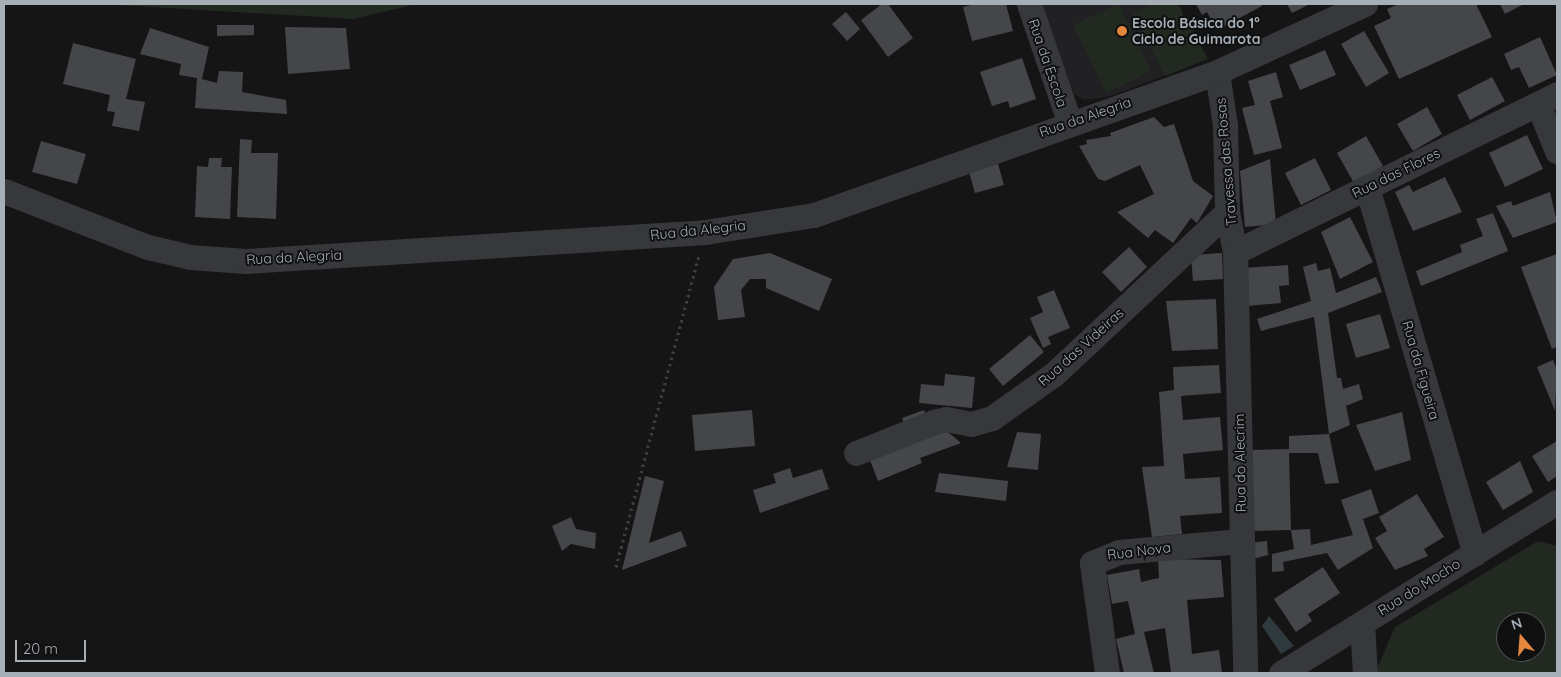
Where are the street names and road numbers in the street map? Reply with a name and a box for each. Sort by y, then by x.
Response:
street label: Rua da Escola [1025,17,1071,109]
street label: Rua da Alegria [1037,93,1133,141]
street label: Travessa das Rosas [1212,97,1240,227]
street label: Rua das Flores [1349,144,1443,202]
street label: Rua da Alegria [649,217,747,243]
street label: Rua da Alegria [246,246,342,268]
street label: Rua das Videiras [1035,304,1127,390]
street label: Rua da Figueira [1399,318,1443,422]
street label: Rua do Alecrim [1231,413,1249,513]
street label: Rua Nova [1106,539,1172,563]
street label: Rua do Mocho [1375,555,1463,619]

